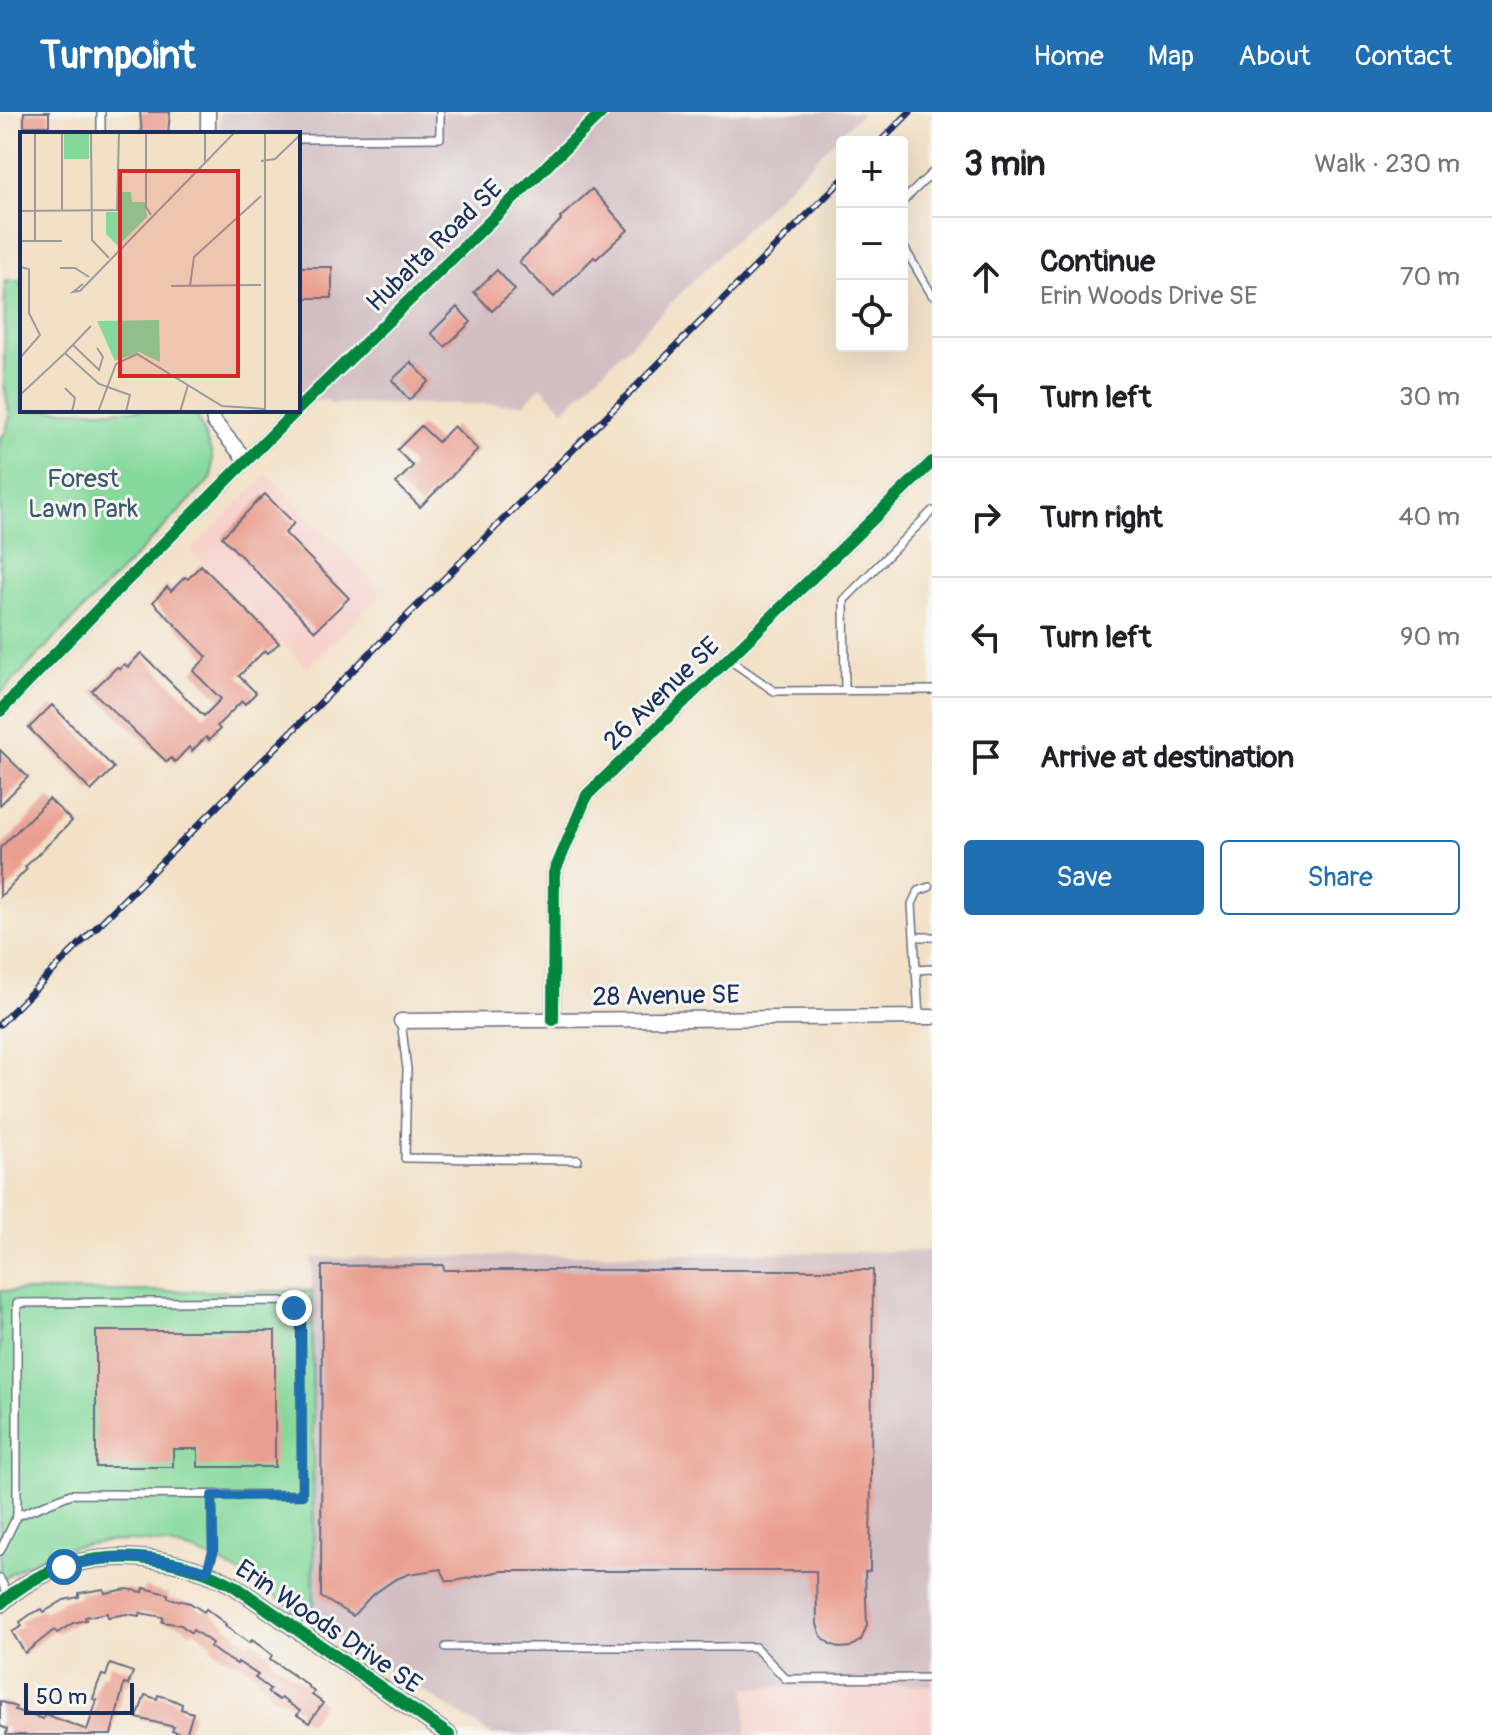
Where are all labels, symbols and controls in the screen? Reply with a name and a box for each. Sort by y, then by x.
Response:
text: Turnpoint [40,32,195,80]
text: Home [1033,39,1104,74]
text: Map [1148,39,1194,74]
text: About [1238,39,1311,74]
text: Contact [1355,39,1452,74]
inset map [20,132,300,412]
map controls [836,136,908,352]
button: + [836,136,908,208]
text: 3 min [964,143,1046,186]
text: Walk · 230 m [1314,148,1460,180]
street label: Hubalta Road SE [360,173,509,319]
button: − [836,208,908,280]
text: Continue [1040,243,1155,280]
icon: ahead [964,255,1008,299]
text: 70 m [1400,261,1460,293]
button: locate [836,280,908,352]
text: Erin Woods Drive SE [1040,280,1258,312]
icon: left [964,375,1008,419]
text: Turn left [1040,379,1151,416]
text: 30 m [1399,381,1460,413]
park label: Forest Lawn Park [28,463,138,525]
icon: right [964,495,1008,539]
text: Turn right [1040,499,1163,536]
text: 40 m [1398,501,1460,533]
icon: left [964,615,1008,659]
text: Turn left [1040,619,1151,656]
text: 90 m [1400,621,1460,653]
street label: 26 Avenue SE [597,630,727,757]
icon: arrive [964,735,1008,779]
text: Arrive at destination [1040,739,1294,776]
button: Save [964,840,1204,915]
button: Share [1220,840,1460,915]
street label: 28 Avenue SE [592,979,740,1013]
route end [276,1290,312,1326]
route start [46,1549,82,1585]
street label: Erin Woods Drive SE [229,1553,428,1701]
scale bar [24,1679,134,1715]
text: 50 m [36,1683,87,1711]

